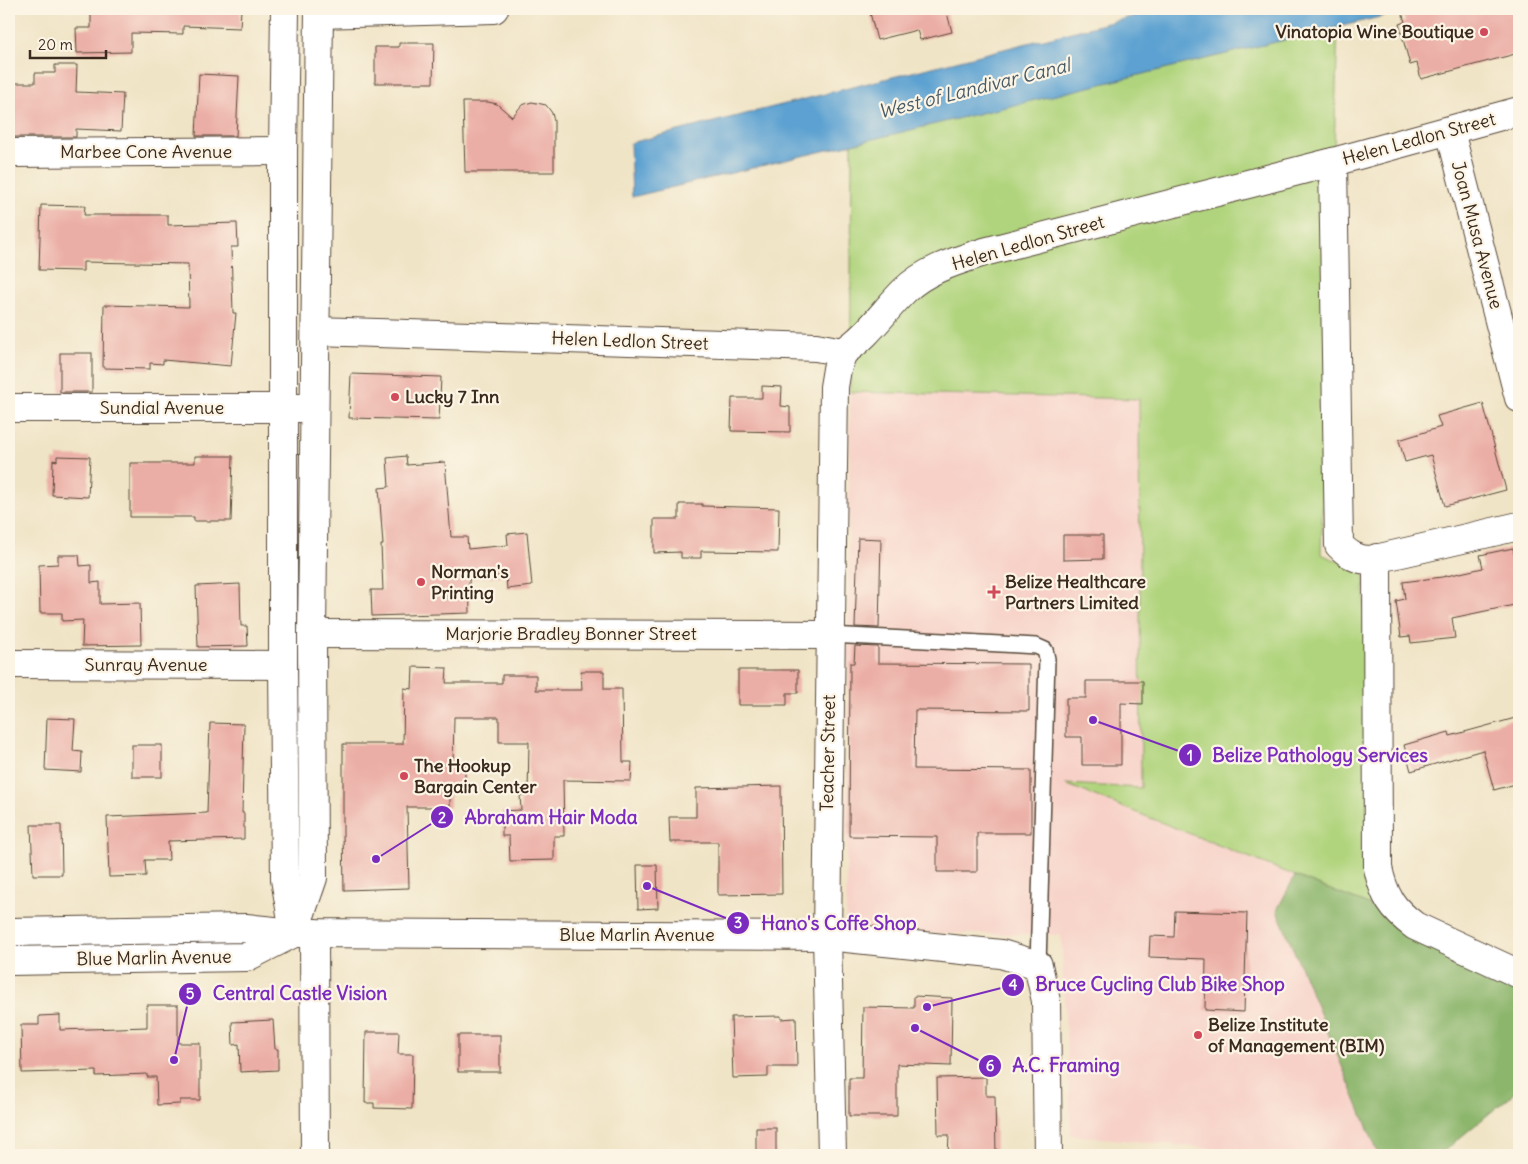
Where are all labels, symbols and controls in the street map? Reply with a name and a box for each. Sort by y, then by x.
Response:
place label: Vinatopia Wine Boutique [1276,20,1474,43]
marker: Vinatopia Wine Boutique [1478,26,1490,38]
scale bar [30,28,106,60]
text: 20 m [38,35,73,54]
water label: West of Landivar Canal [876,52,1075,123]
street label: Helen Ledlon Street [1340,107,1498,170]
street label: Marbee Cone Avenue [60,140,232,163]
street label: Joan Musa Avenue [1447,158,1508,311]
street label: Helen Ledlon Street [949,210,1107,275]
street label: Helen Ledlon Street [551,326,709,355]
place label: Lucky 7 Inn [405,385,500,408]
marker: Lucky 7 Inn [389,391,401,403]
street label: Sundial Avenue [100,396,224,419]
place label: Norman's Printing [431,560,509,604]
place label: Belize Healthcare Partners Limited [1005,570,1146,614]
marker: Norman's Printing [415,576,427,588]
marker: Belize Healthcare Partners Limited [987,585,1001,599]
street label: Marjorie Bradley Bonner Street [445,622,697,645]
street label: Sunray Avenue [84,653,208,676]
street label: Teacher Street [815,694,840,812]
callout: Belize Pathology Services [1177,738,1438,772]
text: Belize Pathology Services [1212,743,1428,767]
text: 1 [1187,746,1193,765]
place label: The Hookup Bargain Center [414,754,537,798]
marker: The Hookup Bargain Center [398,770,410,782]
callout: Abraham Hair Moda [430,800,648,834]
text: Abraham Hair Moda [464,805,638,829]
text: 2 [438,808,446,827]
callout: Hano's Coffe Shop [726,906,926,940]
text: Hano's Coffe Shop [761,911,917,935]
text: 3 [734,913,742,932]
street label: Blue Marlin Avenue [559,923,715,946]
street label: Blue Marlin Avenue [76,945,232,970]
callout: Bruce Cycling Club Bike Shop [1000,968,1295,1002]
text: Bruce Cycling Club Bike Shop [1035,972,1285,996]
text: 4 [1009,975,1018,994]
callout: Central Castle Vision [177,977,397,1011]
text: Central Castle Vision [213,981,387,1005]
text: 5 [186,984,195,1003]
place label: Belize Institute of Management (BIM) [1208,1013,1384,1057]
marker: Belize Institute of Management (BIM) [1192,1029,1204,1041]
callout: A.C. Framing [977,1049,1130,1083]
text: A.C. Framing [1012,1053,1120,1077]
text: 6 [986,1056,995,1075]

